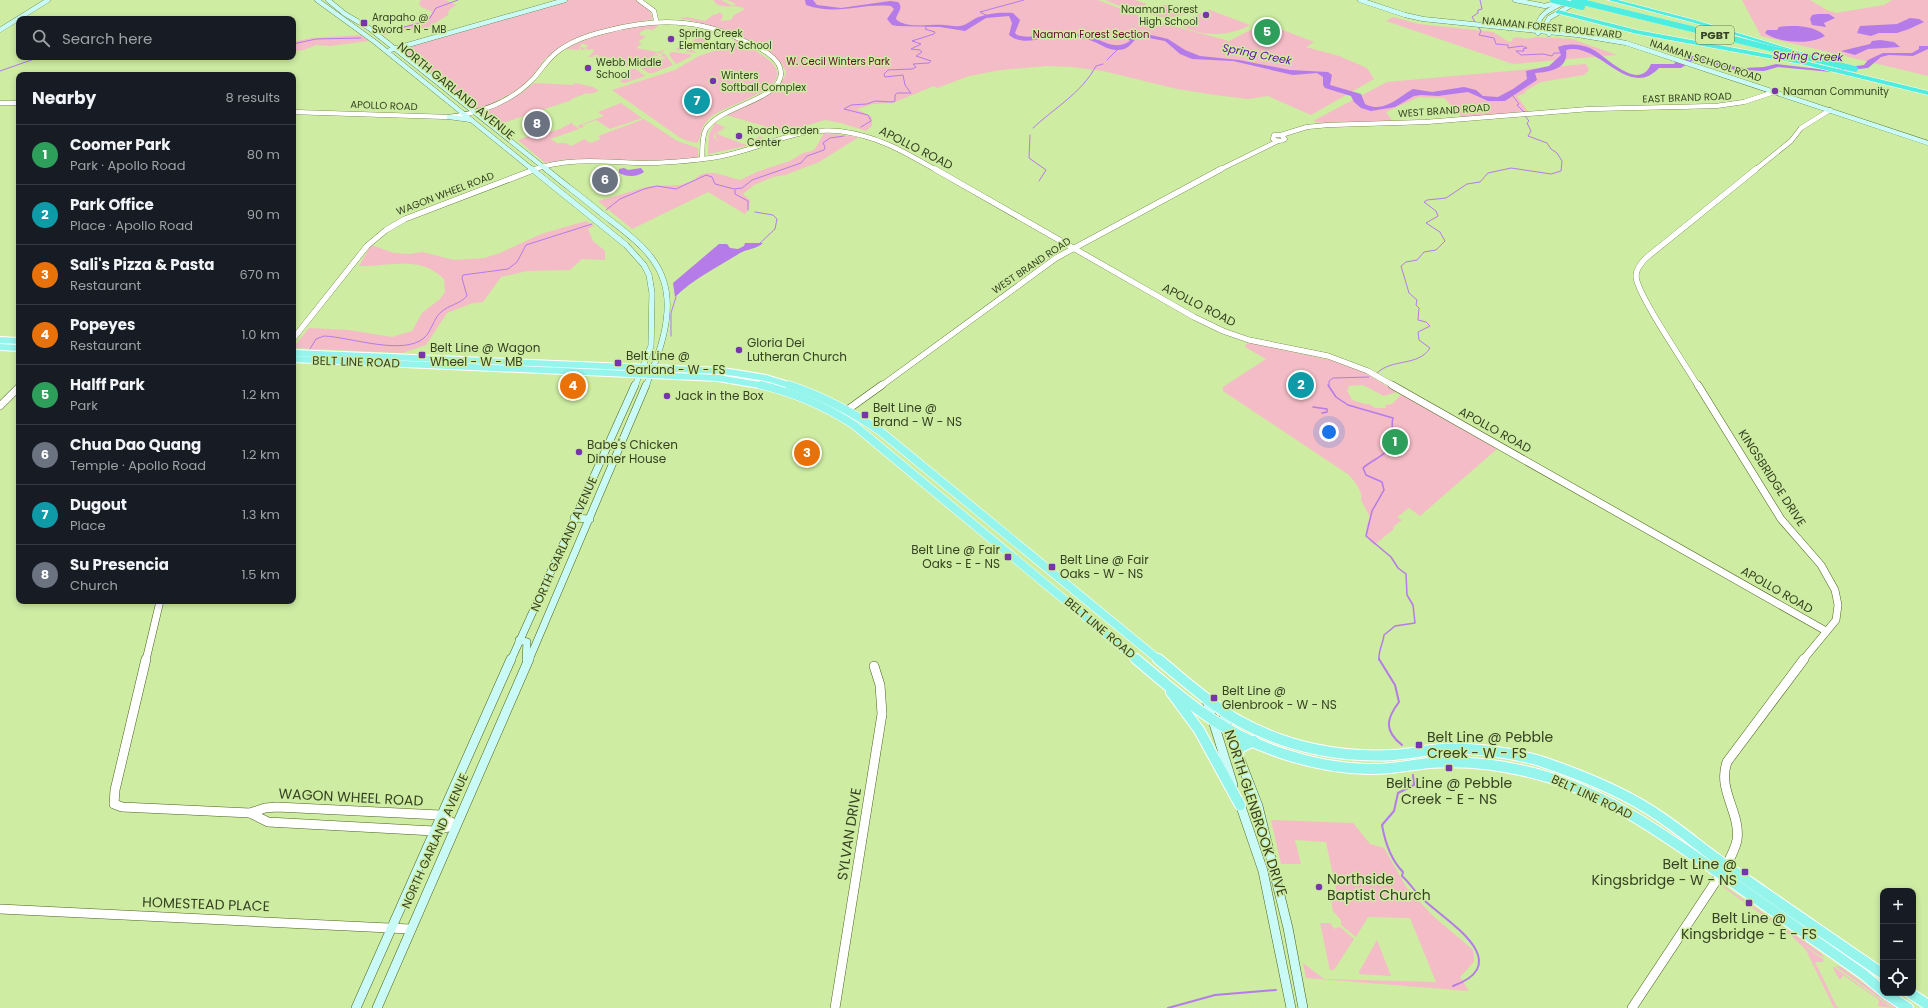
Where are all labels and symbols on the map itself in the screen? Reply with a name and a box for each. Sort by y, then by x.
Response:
place label: Naaman Forest High School [1121,2,1198,29]
place label: Arapaho @ Sword - N - MB [372,10,446,37]
marker: Naaman Forest High School [1201,10,1211,20]
street label: NAAMAN FOREST BOULEVARD [1481,13,1623,42]
pin: 5 [1254,17,1280,47]
marker: Arapaho @ Sword - N - MB [359,18,369,28]
place label: Spring Creek Elementary School [679,26,772,53]
road number: PGBT [1696,26,1734,44]
park label: Naaman Forest Section [1033,27,1149,42]
marker: Spring Creek Elementary School [666,34,676,44]
street label: NAAMAN SCHOOL ROAD [1648,35,1764,86]
street label: NORTH GARLAND AVENUE [394,38,519,143]
water label: Spring Creek [1221,39,1294,69]
water label: Spring Creek [1773,47,1845,65]
park label: W. Cecil Winters Park [786,54,891,69]
place label: Webb Middle School [596,55,661,82]
marker: Webb Middle School [583,63,593,73]
place label: Winters Softball Complex [721,68,806,95]
marker: Winters Softball Complex [708,76,718,86]
place label: Naaman Community [1783,84,1889,99]
pin: 7 [684,86,710,116]
marker: Naaman Community [1770,86,1780,96]
street label: EAST BRAND ROAD [1642,88,1732,107]
street label: APOLLO ROAD [350,97,418,114]
street label: WEST BRAND ROAD [1397,100,1491,121]
pin: 8 [524,109,550,139]
street label: APOLLO ROAD [876,122,956,173]
place label: Roach Garden Center [747,123,819,150]
marker: Roach Garden Center [734,131,744,141]
pin: 6 [592,165,618,195]
street label: WAGON WHEEL ROAD [394,168,496,219]
street label: WEST BRAND ROAD [989,233,1074,297]
street label: APOLLO ROAD [1159,279,1239,330]
place label: Gloria Dei Lutheran Church [747,334,847,365]
place label: Belt Line @ Wagon Wheel - W - MB [430,339,540,370]
marker: Gloria Dei Lutheran Church [734,345,744,355]
place label: Belt Line @ Garland - W - FS [626,347,726,378]
marker: Belt Line @ Wagon Wheel - W - MB [417,350,427,360]
street label: BELT LINE ROAD [312,351,400,372]
marker: Belt Line @ Garland - W - FS [613,358,623,368]
pin: 2 [1288,370,1314,400]
pin: 4 [560,371,586,401]
place label: Jack in the Box [675,387,764,404]
marker: Jack in the Box [662,391,672,401]
place label: Belt Line @ Brand - W - NS [873,399,962,430]
street label: APOLLO ROAD [1456,403,1535,457]
marker: Belt Line @ Brand - W - NS [860,410,870,420]
your location [1319,422,1339,442]
street label: KINGSBRIDGE DRIVE [1735,426,1810,530]
pin: 1 [1382,427,1408,457]
place label: Babe's Chicken Dinner House [587,436,678,467]
pin: 3 [794,438,820,468]
marker: Babe's Chicken Dinner House [574,447,584,457]
street label: NORTH GARLAND AVENUE [526,473,601,614]
place label: Belt Line @ Fair Oaks - E - NS [911,541,1001,572]
place label: Belt Line @ Fair Oaks - W - NS [1060,551,1149,582]
marker: Belt Line @ Fair Oaks - E - NS [1003,552,1013,562]
marker: Belt Line @ Fair Oaks - W - NS [1047,562,1057,572]
street label: APOLLO ROAD [1738,562,1816,617]
street label: BELT LINE ROAD [1061,593,1139,662]
place label: Belt Line @ Glenbrook - W - NS [1222,682,1337,713]
marker: Belt Line @ Glenbrook - W - NS [1209,693,1219,703]
street label: NORTH GLENBROOK DRIVE [1220,727,1292,899]
place label: Belt Line @ Pebble Creek - W - FS [1427,727,1553,763]
marker: Belt Line @ Pebble Creek - W - FS [1414,740,1424,750]
marker: Belt Line @ Pebble Creek - E - NS [1444,763,1454,773]
street label: NORTH GARLAND AVENUE [397,770,472,911]
street label: BELT LINE ROAD [1549,770,1636,823]
place label: Belt Line @ Pebble Creek - E - NS [1386,773,1512,809]
street label: WAGON WHEEL ROAD [278,783,424,811]
street label: SYLVAN DRIVE [832,786,866,882]
place label: Belt Line @ Kingsbridge - W - NS [1592,854,1737,890]
marker: Belt Line @ Kingsbridge - W - NS [1740,867,1750,877]
place label: Northside Baptist Church [1327,869,1431,905]
marker: Northside Baptist Church [1314,882,1324,892]
street label: HOMESTEAD PLACE [142,892,270,916]
marker: Belt Line @ Kingsbridge - E - FS [1744,898,1754,908]
place label: Belt Line @ Kingsbridge - E - FS [1681,908,1817,944]

